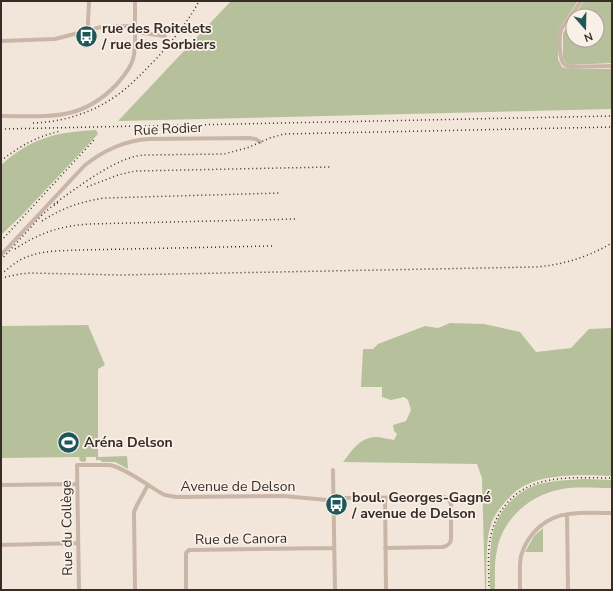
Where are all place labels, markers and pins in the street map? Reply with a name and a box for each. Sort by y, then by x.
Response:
place label: rue des Roitelets / rue des Sorbiers [101,19,216,54]
bus stop icon: rue des Roitelets / rue des Sorbiers [73,23,99,49]
sports icon: Aréna Delson [55,429,81,455]
place label: Aréna Delson [84,433,173,452]
place label: boul. Georges-Gagné / avenue de Delson [351,488,491,523]
bus stop icon: boul. Georges-Gagné / avenue de Delson [324,492,350,518]

